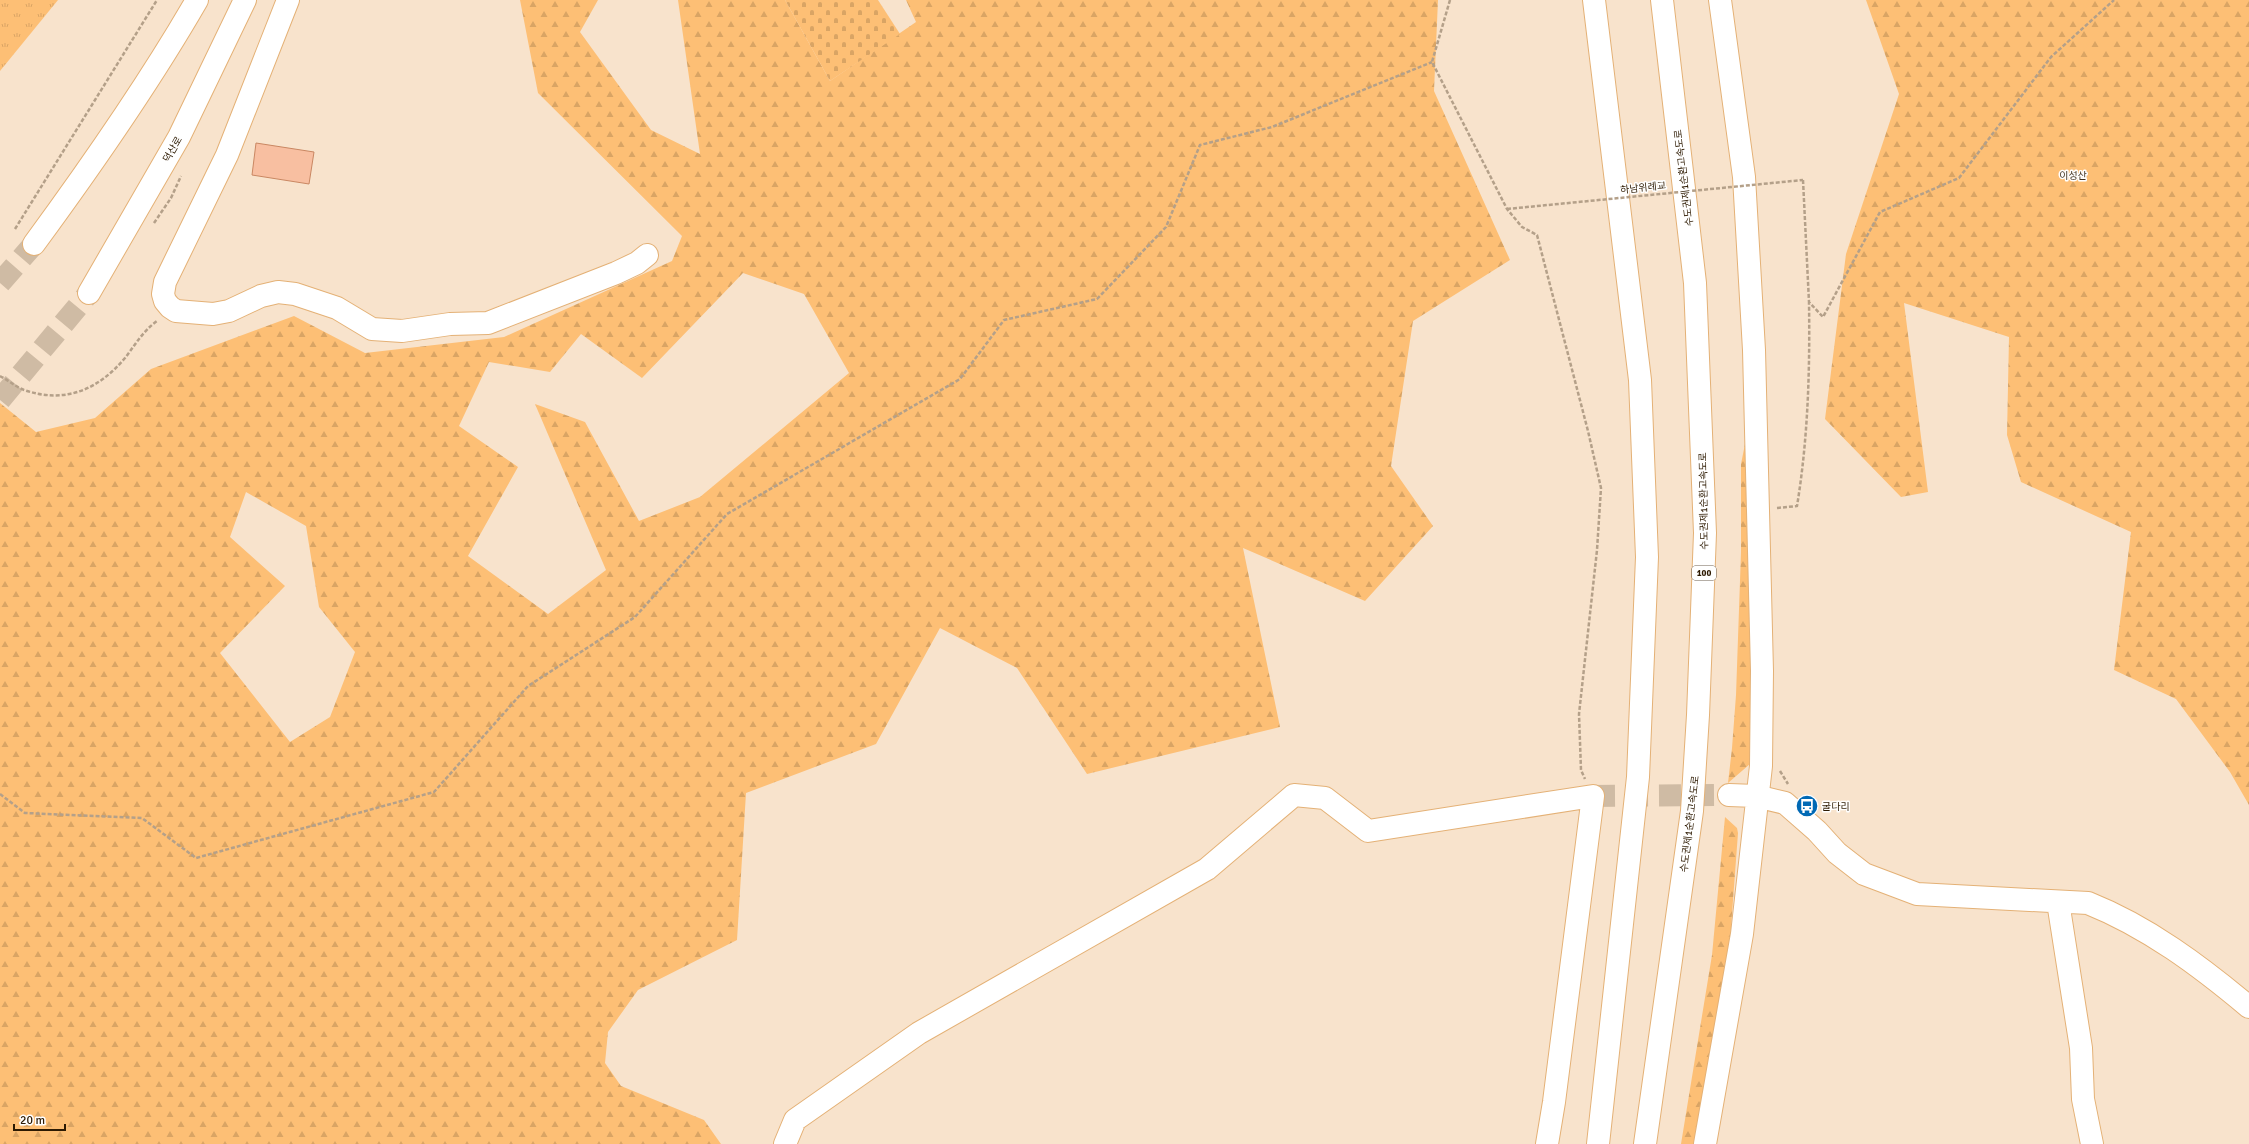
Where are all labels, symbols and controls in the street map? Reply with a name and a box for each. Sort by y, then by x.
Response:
street label: 수도권제1순환고속도로 [1672,129,1696,227]
street label: 덕산로 [161,135,185,164]
park label: 이성산 [2059,170,2087,182]
street label: 하남위례교 [1620,180,1667,196]
street label: 수도권제1순환고속도로 [1697,452,1711,550]
road number: 100 [1692,566,1716,580]
street label: 수도권제1순환고속도로 [1678,775,1702,873]
bus stop icon: 굴다리 [1794,793,1820,819]
place label: 굴다리 [1822,801,1850,813]
scale bar [14,1106,65,1132]
text: 20 m [20,1113,45,1128]

